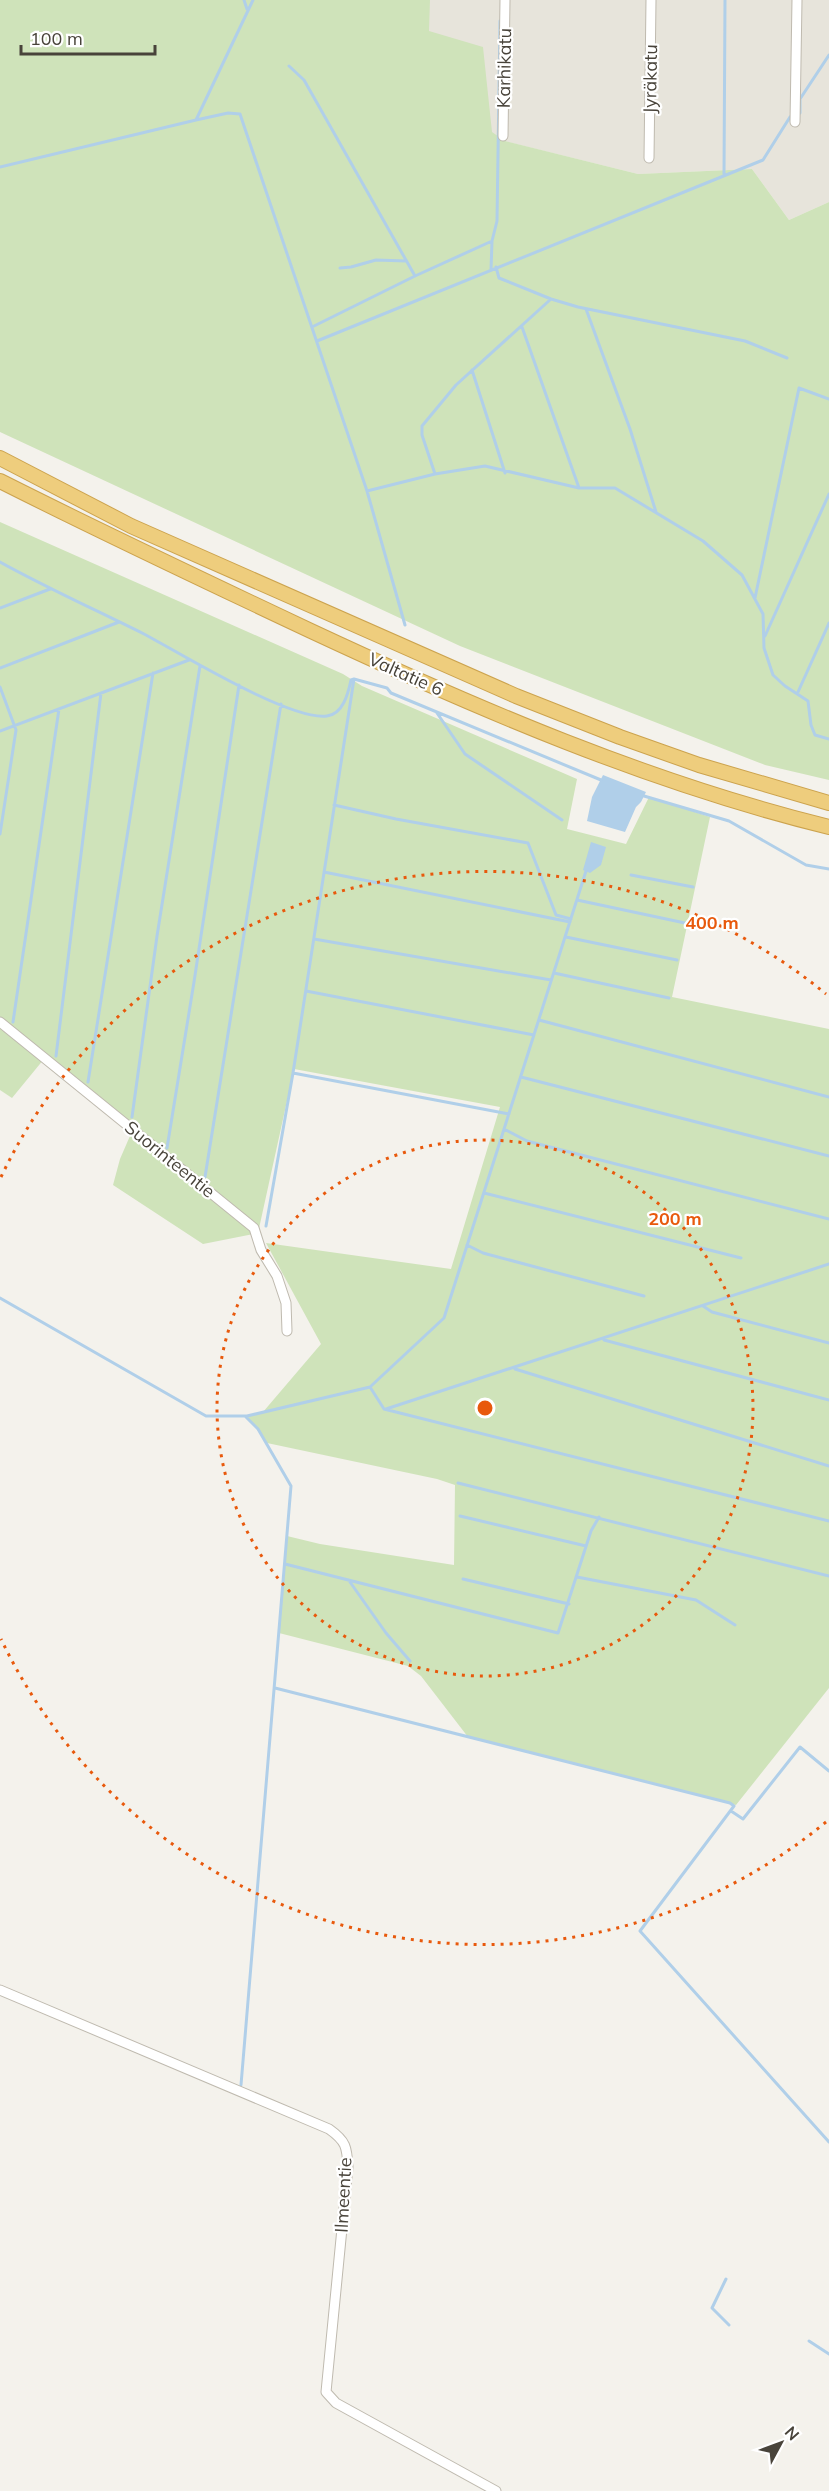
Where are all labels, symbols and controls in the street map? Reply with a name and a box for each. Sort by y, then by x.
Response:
scale bar [21,18,154,56]
text: 100 m [30,27,83,50]
street label: Karhikatu [492,28,516,108]
street label: Jyräkatu [638,44,662,114]
street label: Valtatie 6 [365,647,447,701]
text: 400 m [685,911,739,934]
street label: Suorinteentie [120,1115,220,1203]
text: 200 m [648,1207,702,1230]
centre of rings [475,1398,495,1418]
street label: Ilmeentie [330,2157,356,2233]
north arrow [751,2413,811,2473]
text: N [781,2422,804,2444]

